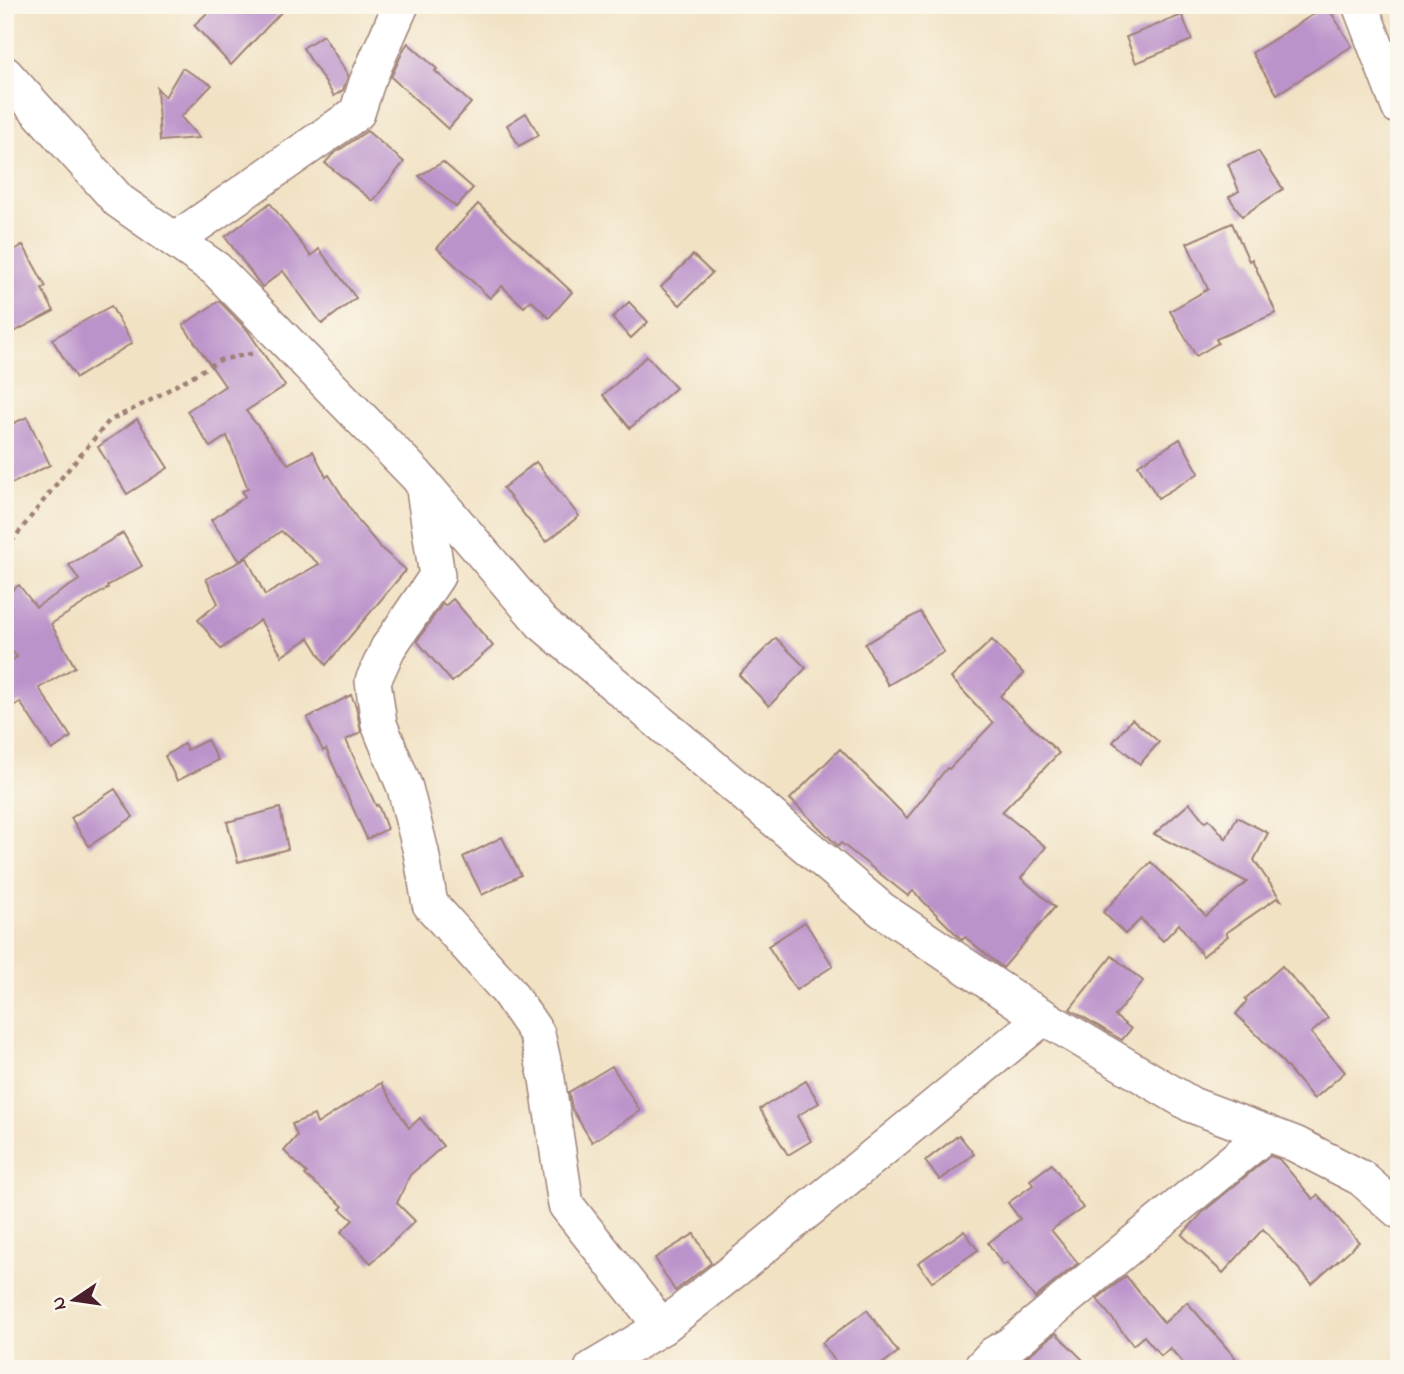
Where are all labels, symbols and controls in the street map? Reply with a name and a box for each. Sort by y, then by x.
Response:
north arrow [38,1266,108,1336]
text: N [45,1294,74,1313]

